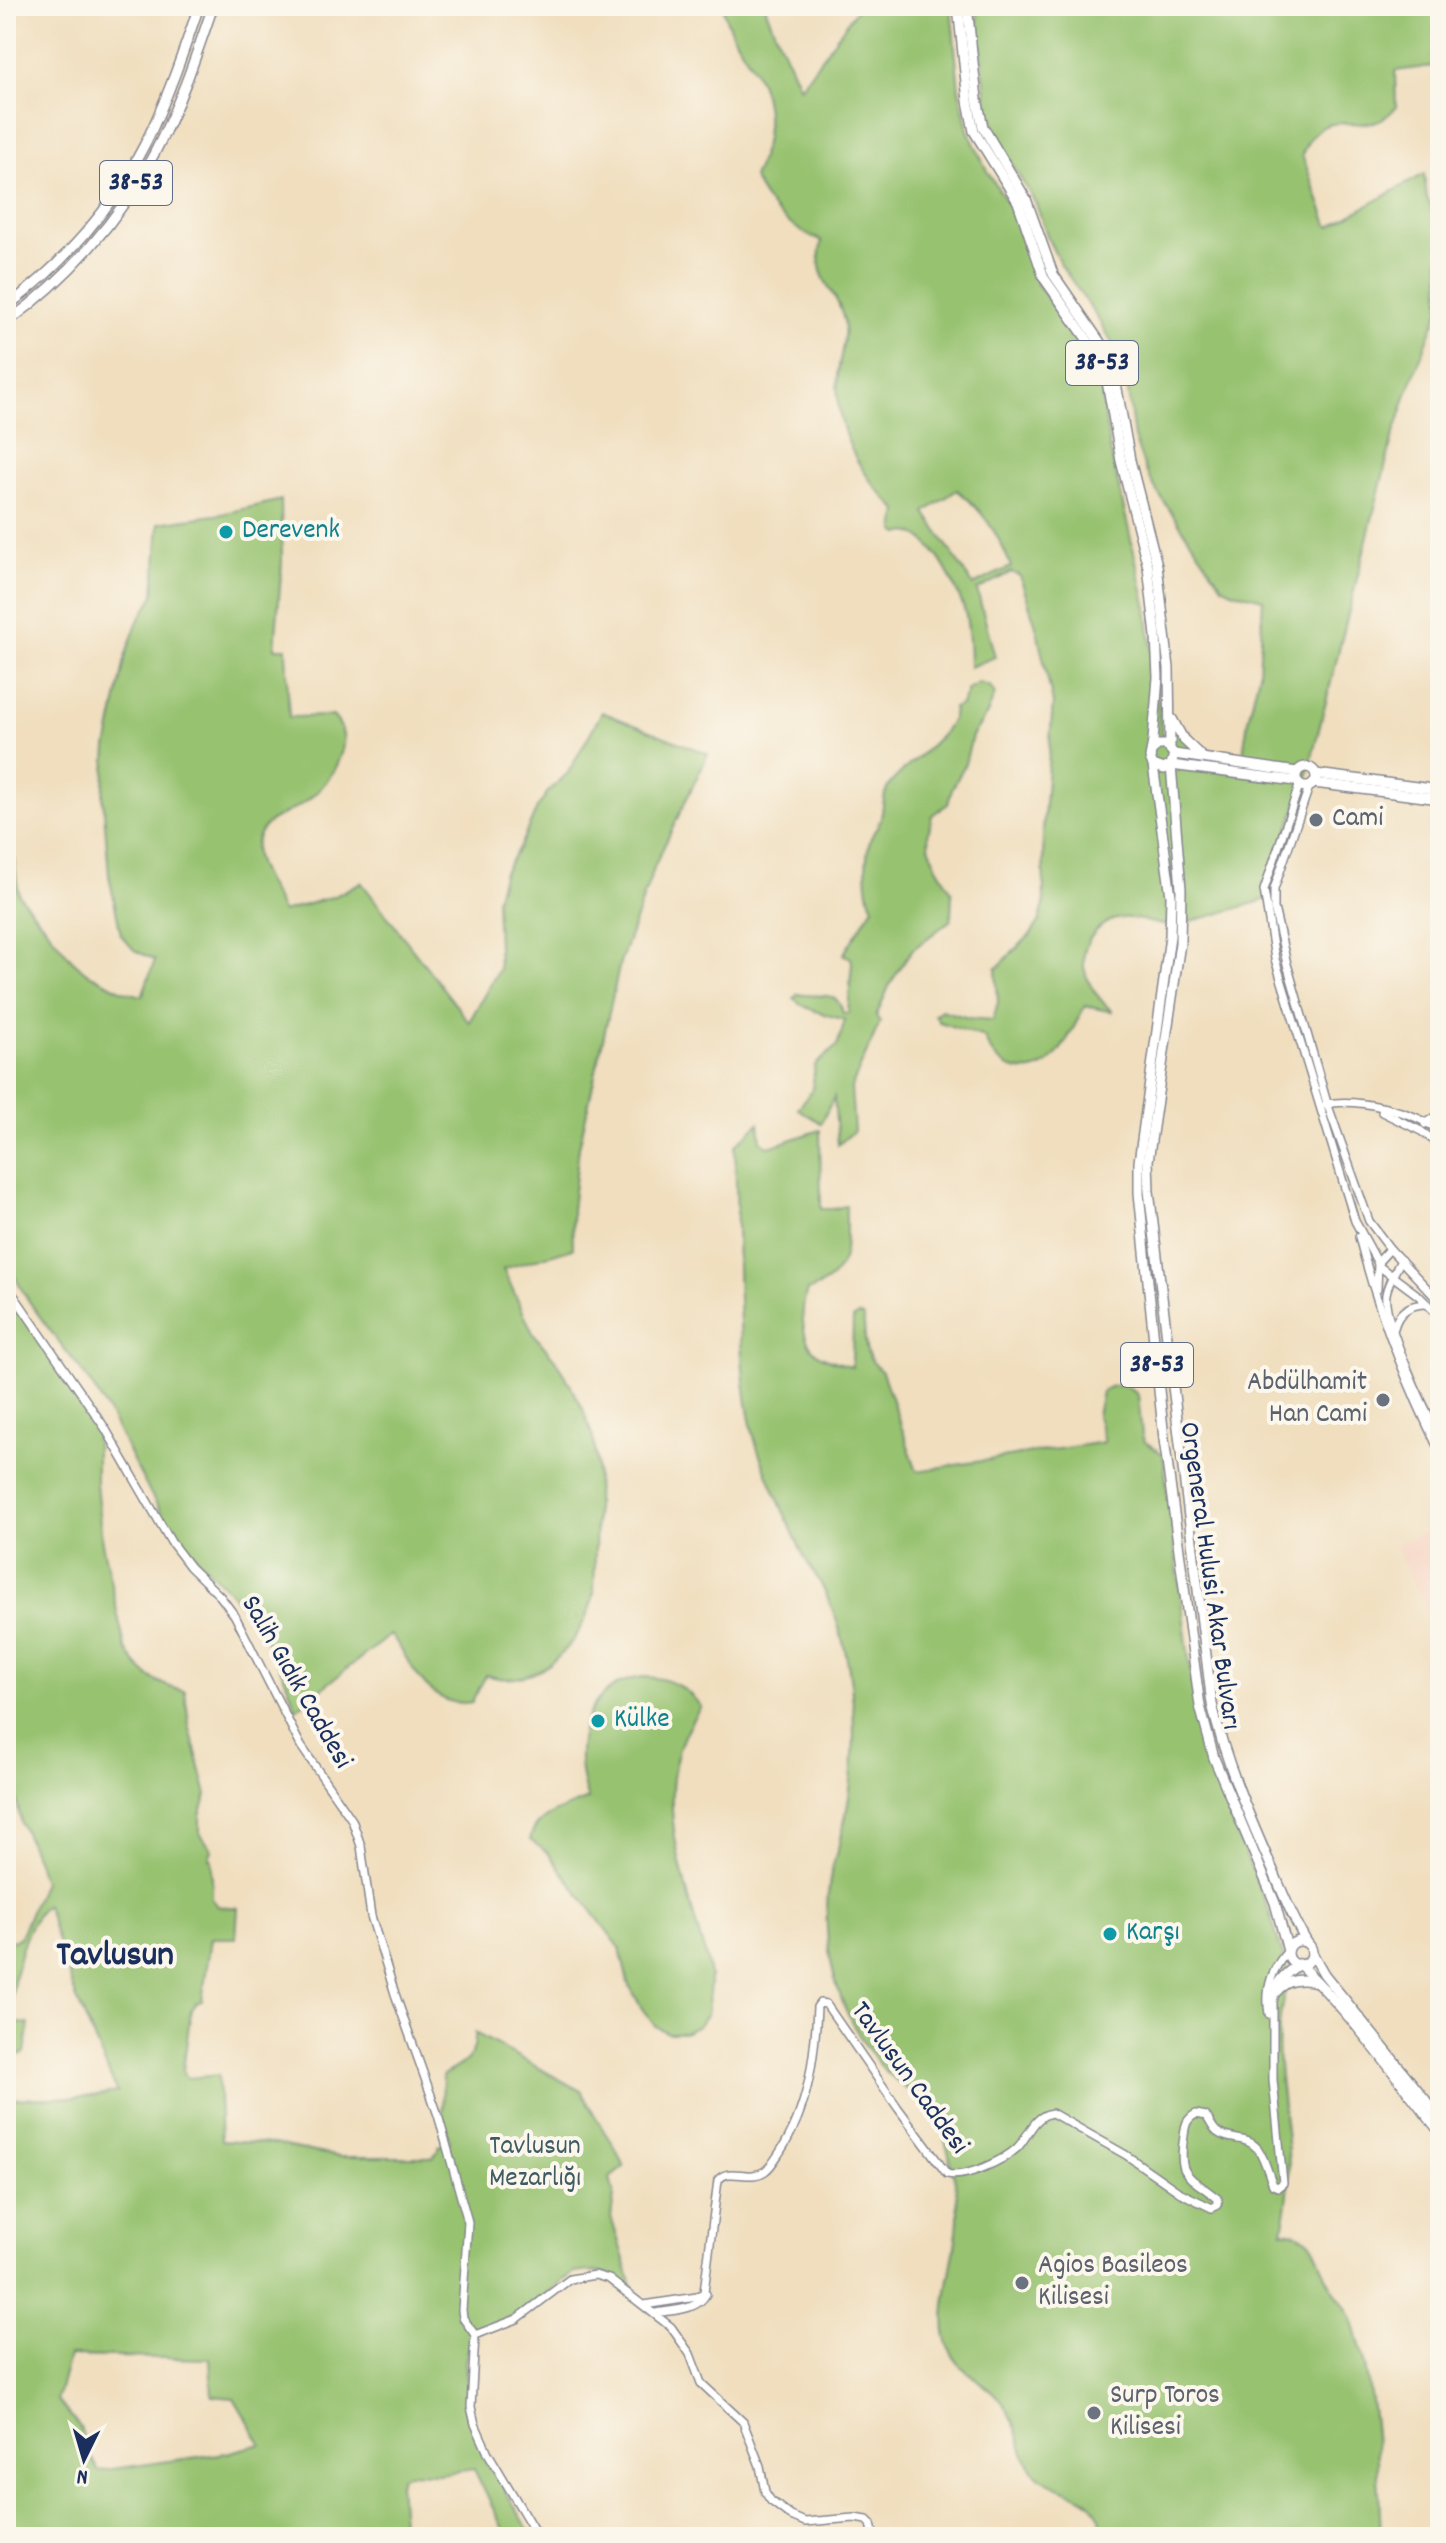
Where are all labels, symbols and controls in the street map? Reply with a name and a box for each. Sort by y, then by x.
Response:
road number: 38-53 [100,161,172,205]
road number: 38-53 [1066,341,1138,385]
place label: Derevenk [242,512,340,552]
marker: Derevenk [217,523,235,541]
place label: Cami [1332,800,1383,840]
marker: Cami [1307,811,1325,829]
road number: 38-53 [1121,1343,1193,1387]
place label: Abdülhamit Han Cami [1247,1364,1367,1436]
marker: Abdülhamit Han Cami [1374,1391,1392,1409]
street label: Orgeneral Hulusi Akar Bulvarı [1167,1420,1249,1732]
street label: Salih Gıdık Caddesi [229,1589,361,1777]
place label: Külke [614,1701,669,1741]
marker: Külke [589,1712,607,1730]
place label: Karşı [1126,1914,1180,1954]
marker: Karşı [1101,1925,1119,1943]
district label: Tavlusun [56,1931,174,1983]
street label: Tavlusun Caddesi [839,1994,977,2164]
park label: Tavlusun Mezarlığı [489,2128,581,2200]
place label: Agios Basileos Kilisesi [1038,2247,1188,2319]
marker: Agios Basileos Kilisesi [1013,2274,1031,2292]
place label: Surp Toros Kilisesi [1110,2377,1220,2449]
marker: Surp Toros Kilisesi [1085,2404,1103,2422]
north arrow [44,2419,124,2499]
text: N [76,2460,89,2491]

